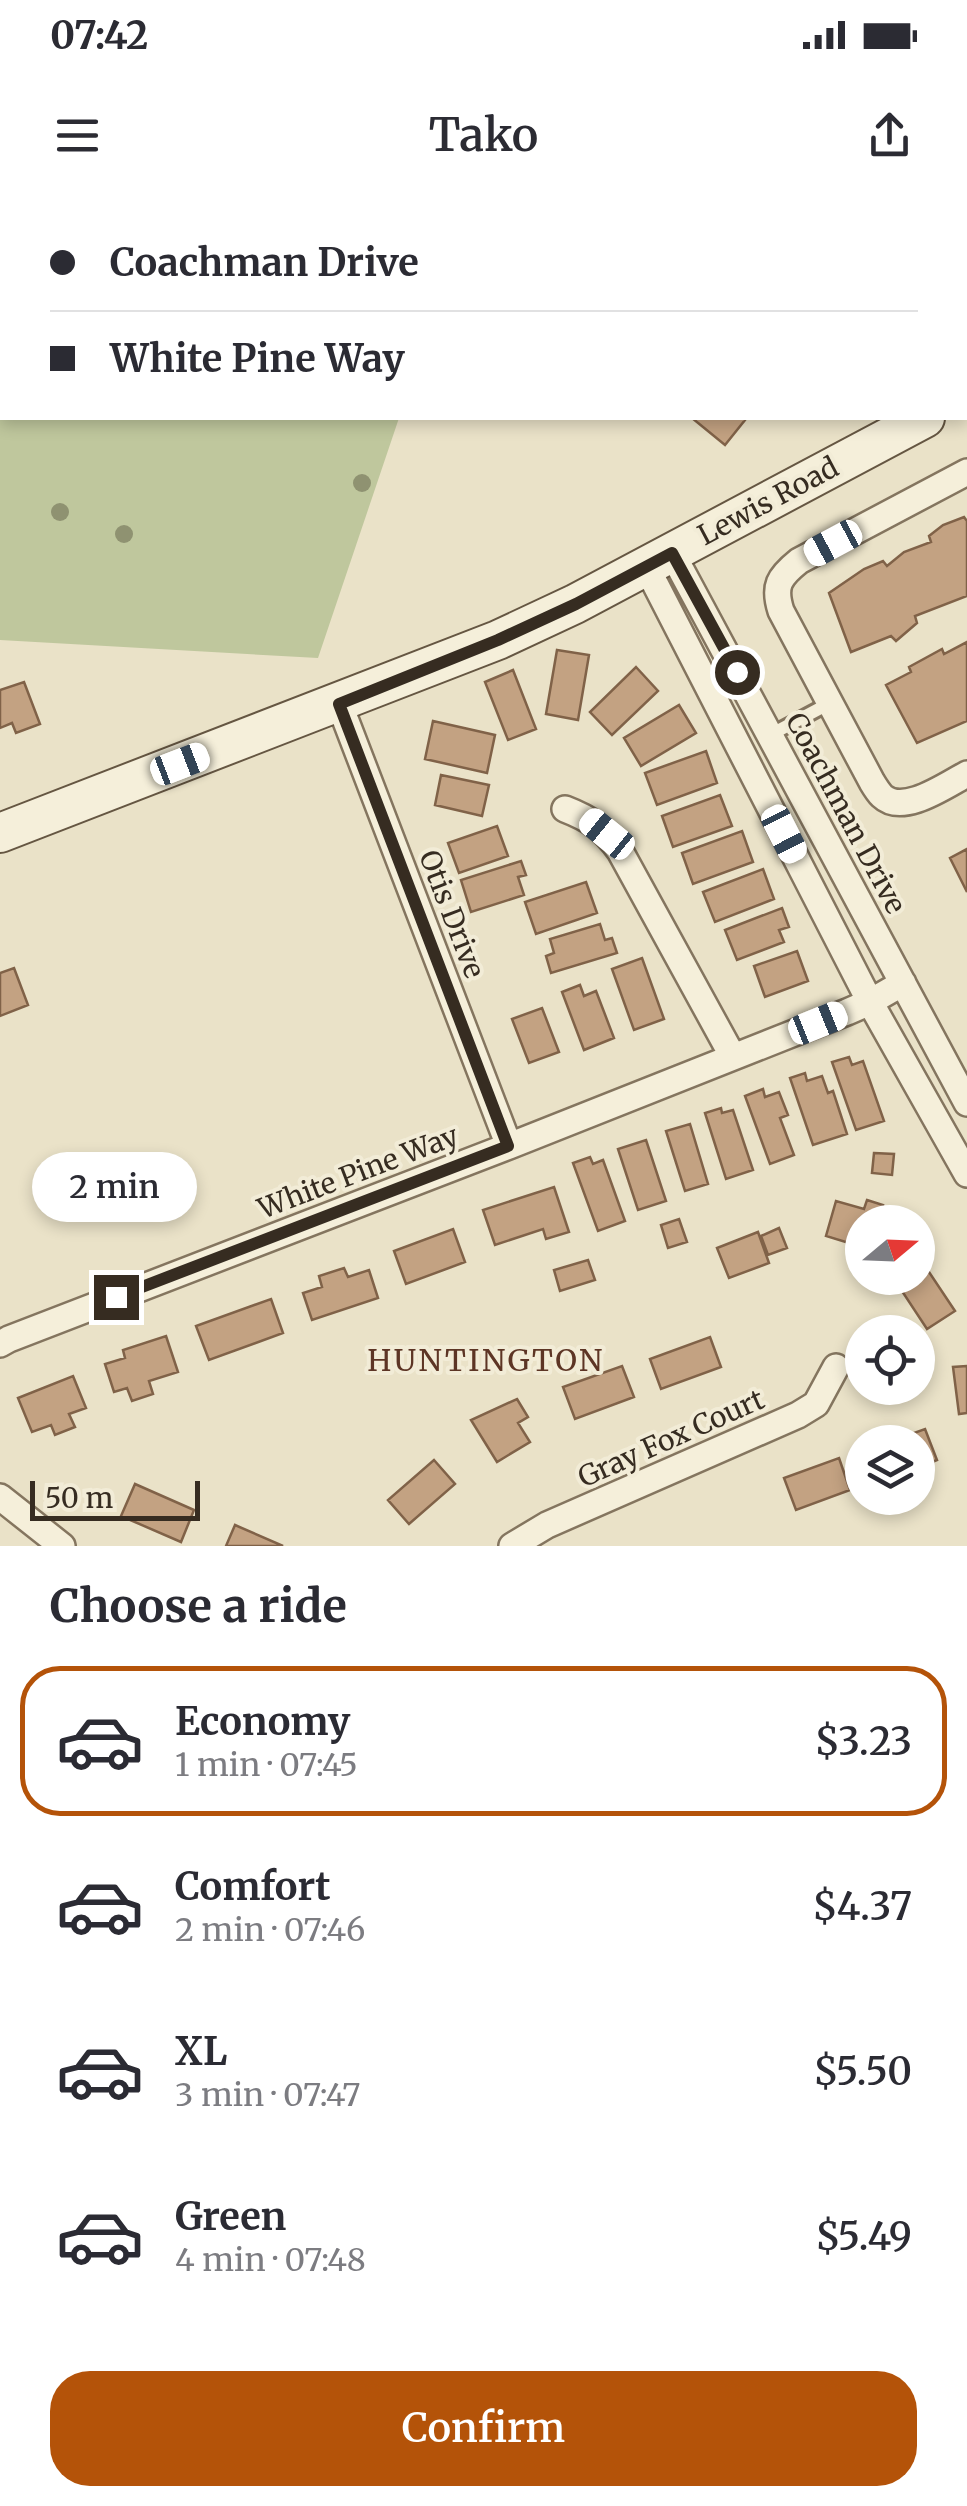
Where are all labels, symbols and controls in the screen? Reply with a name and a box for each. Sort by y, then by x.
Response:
text: 07:42 [50,12,148,59]
text: Tako [429,107,538,163]
icon: menu [50,108,105,163]
icon: share [862,108,917,163]
text: Coachman Drive [110,239,419,286]
text: White Pine Way [110,335,405,382]
street label: Lewis Road [692,449,845,553]
car [799,516,867,570]
route start [715,650,760,695]
street label: Coachman Drive [778,706,914,920]
car [147,739,213,789]
car [757,800,811,868]
car [574,803,640,865]
street label: Otis Drive [411,845,493,983]
car [785,998,851,1048]
street label: White Pine Way [252,1117,464,1227]
callout: 2 min [34,1152,198,1222]
text: 2 min [69,1167,160,1207]
north arrow [845,1205,935,1295]
map controls [845,1205,935,1515]
route end [94,1275,139,1320]
button: locate [845,1315,935,1405]
district label: HUNTINGTON [367,1341,605,1379]
street label: Gray Fox Court [572,1381,770,1495]
button: layers [845,1425,935,1515]
scale bar [30,1476,200,1520]
text: 50 m [45,1480,113,1516]
text: Choose a ride [50,1578,347,1634]
icon: car [55,1696,145,1786]
text: Economy [175,1698,350,1745]
text: $3.23 [815,1718,912,1765]
text: 1 min · 07:45 [175,1745,358,1785]
icon: car [55,1861,145,1951]
text: Comfort [175,1863,331,1910]
text: $4.37 [812,1883,912,1930]
text: 2 min · 07:46 [175,1910,365,1950]
icon: car [55,2026,145,2116]
text: XL [175,2028,227,2075]
text: $5.50 [813,2048,912,2095]
text: 3 min · 07:47 [175,2075,361,2115]
icon: car [55,2191,145,2281]
text: Green [175,2193,286,2240]
text: $5.49 [815,2213,912,2260]
text: 4 min · 07:48 [175,2240,366,2280]
button: Confirm [50,2371,917,2486]

